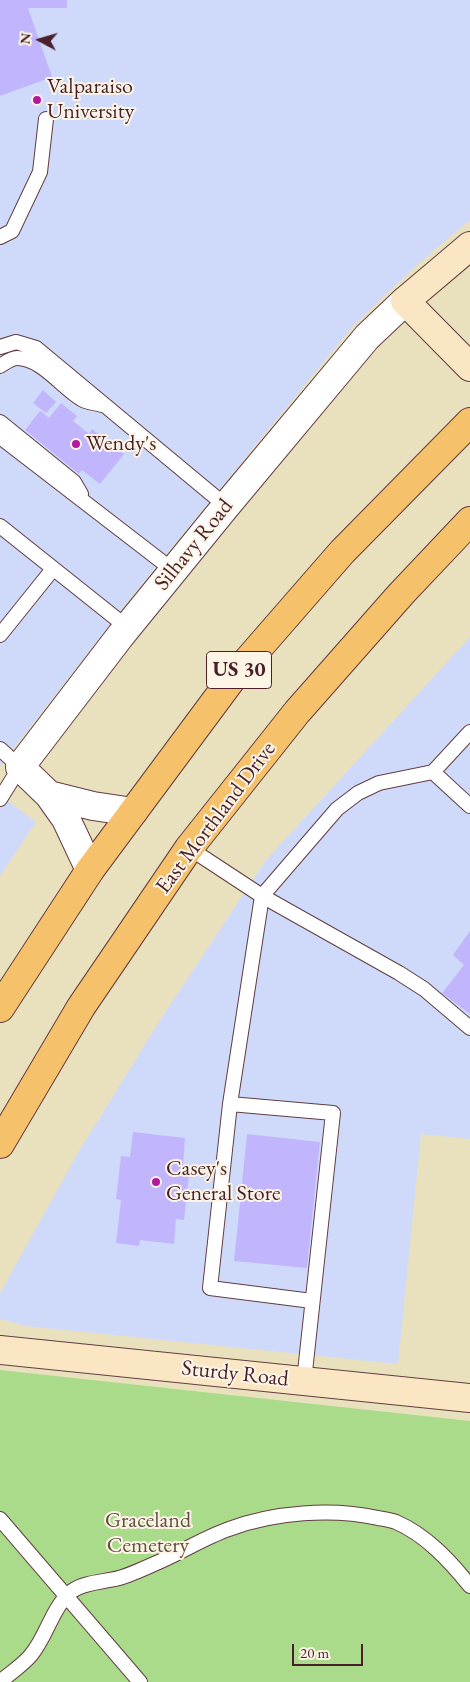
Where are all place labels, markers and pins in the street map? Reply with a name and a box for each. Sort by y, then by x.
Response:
place label: Valparaiso University [47,74,134,125]
marker: Valparaiso University [31,94,43,106]
place label: Wendy's [86,431,156,457]
marker: Wendy's [70,438,82,450]
place label: Casey's General Store [166,1156,281,1208]
marker: Casey's General Store [150,1176,162,1188]

